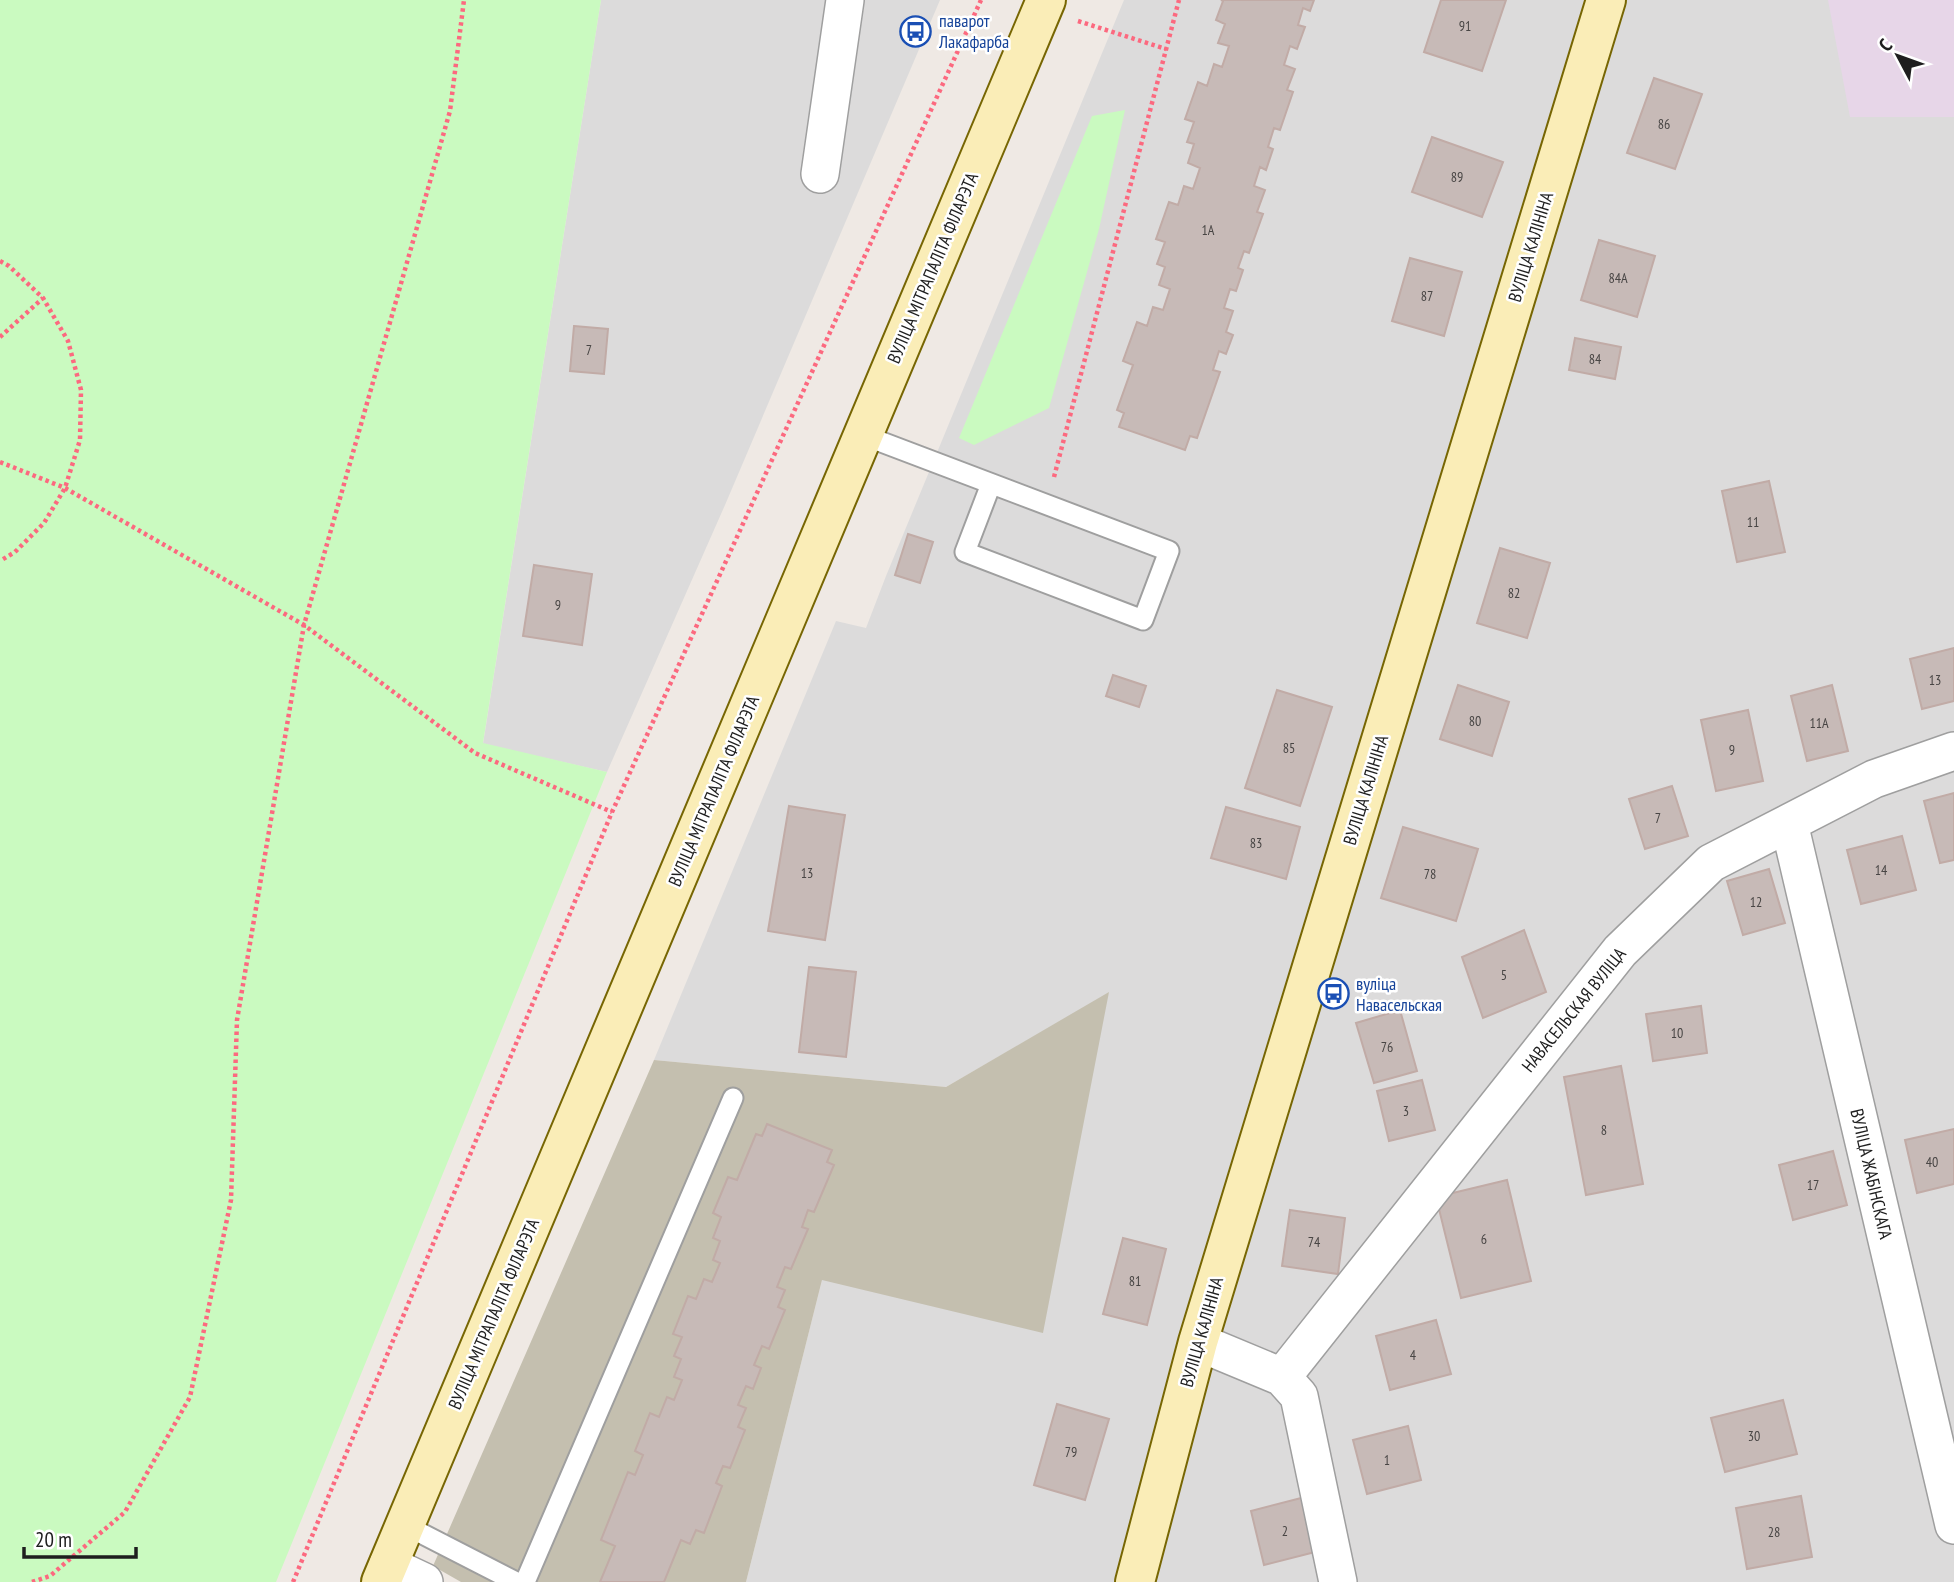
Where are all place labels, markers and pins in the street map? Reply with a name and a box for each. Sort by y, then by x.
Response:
place label: паварот Лакафарба [938,9,1009,53]
bus stop icon: паварот Лакафарба [899,14,933,48]
place label: вуліца Навасельская [1356,972,1442,1016]
bus stop icon: вуліца Навасельская [1316,977,1350,1011]

